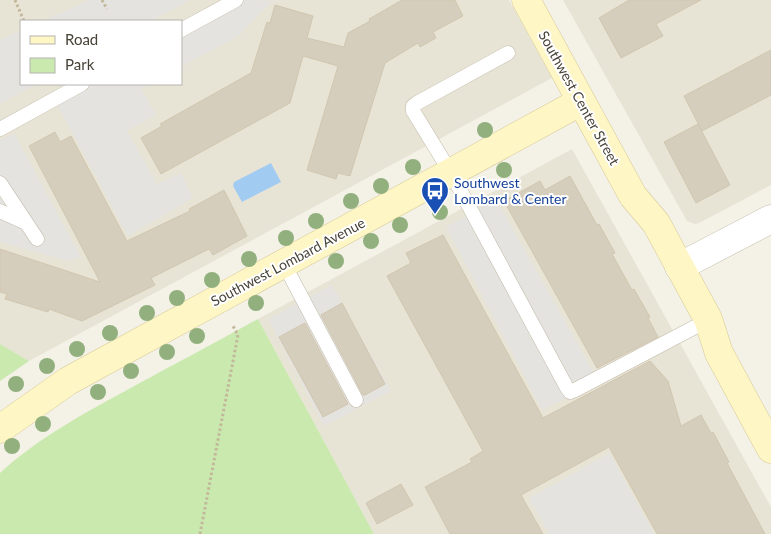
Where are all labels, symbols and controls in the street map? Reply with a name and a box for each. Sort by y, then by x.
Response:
legend [20,20,182,85]
street label: Southwest Center Street [535,28,623,168]
text: Road [65,30,98,48]
text: Park [65,55,95,73]
place label: Southwest Lombard & Center [454,174,567,207]
bus stop icon: Southwest Lombard & Center [420,176,450,215]
street label: Southwest Lombard Avenue [208,214,368,309]

